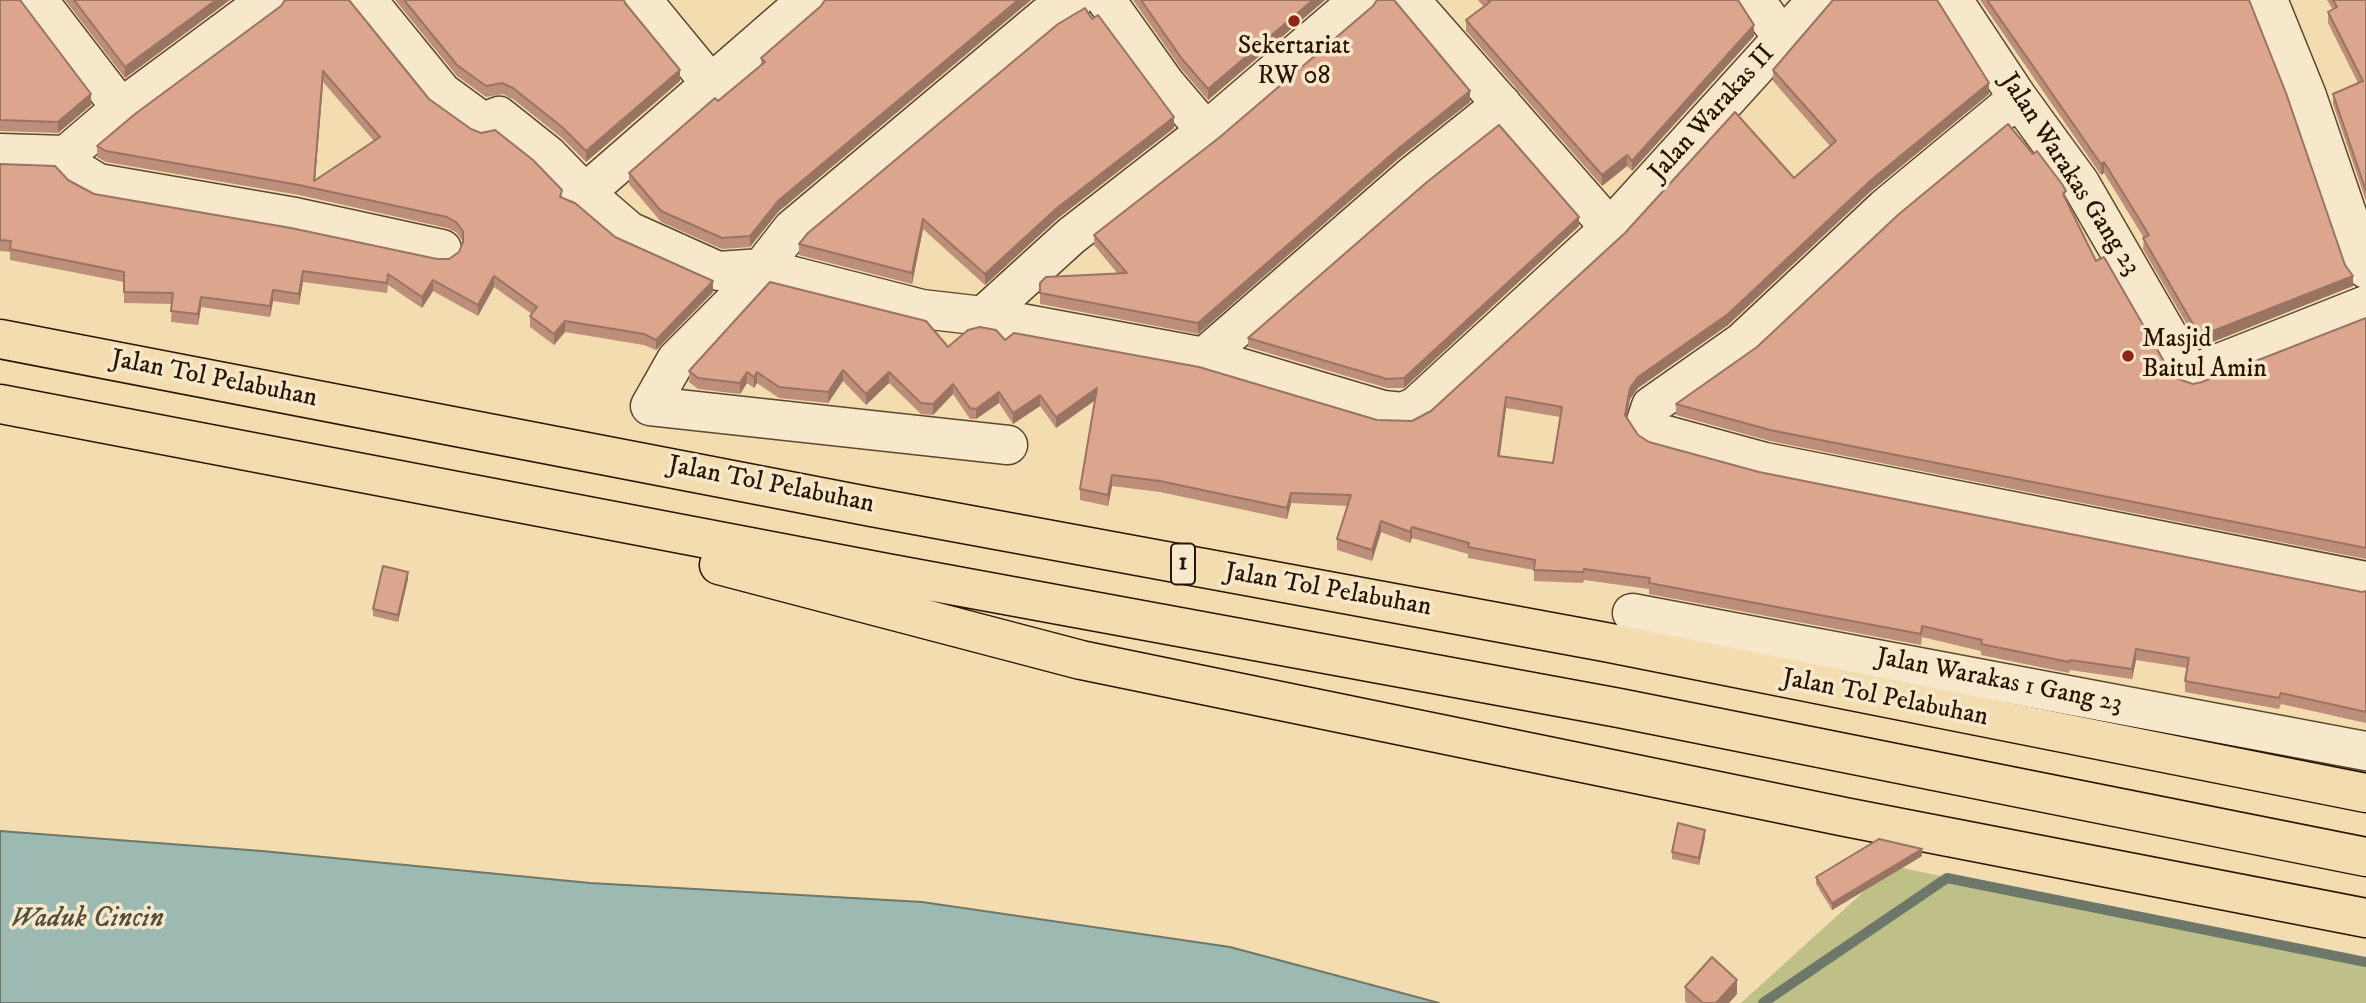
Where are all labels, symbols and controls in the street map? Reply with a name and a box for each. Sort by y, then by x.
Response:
marker: Sekertariat RW 08 [1286,13,1302,29]
place label: Sekertariat RW 08 [1238,32,1350,94]
street label: Jalan Warakas II [1644,39,1782,189]
street label: Jalan Warakas Gang 23 [1992,68,2146,282]
place label: Masjid Baitul Amin [2142,325,2267,386]
street label: Jalan Tol Pelabuhan [108,345,320,415]
marker: Masjid Baitul Amin [2120,348,2136,364]
street label: Jalan Tol Pelabuhan [665,451,877,521]
road number: 1 [1171,544,1195,584]
street label: Jalan Tol Pelabuhan [1222,557,1434,625]
street label: Jalan Warakas 1 Gang 23 [1873,643,2125,721]
street label: Jalan Tol Pelabuhan [1779,664,1991,734]
water label: Waduk Cincin [10,903,164,937]

